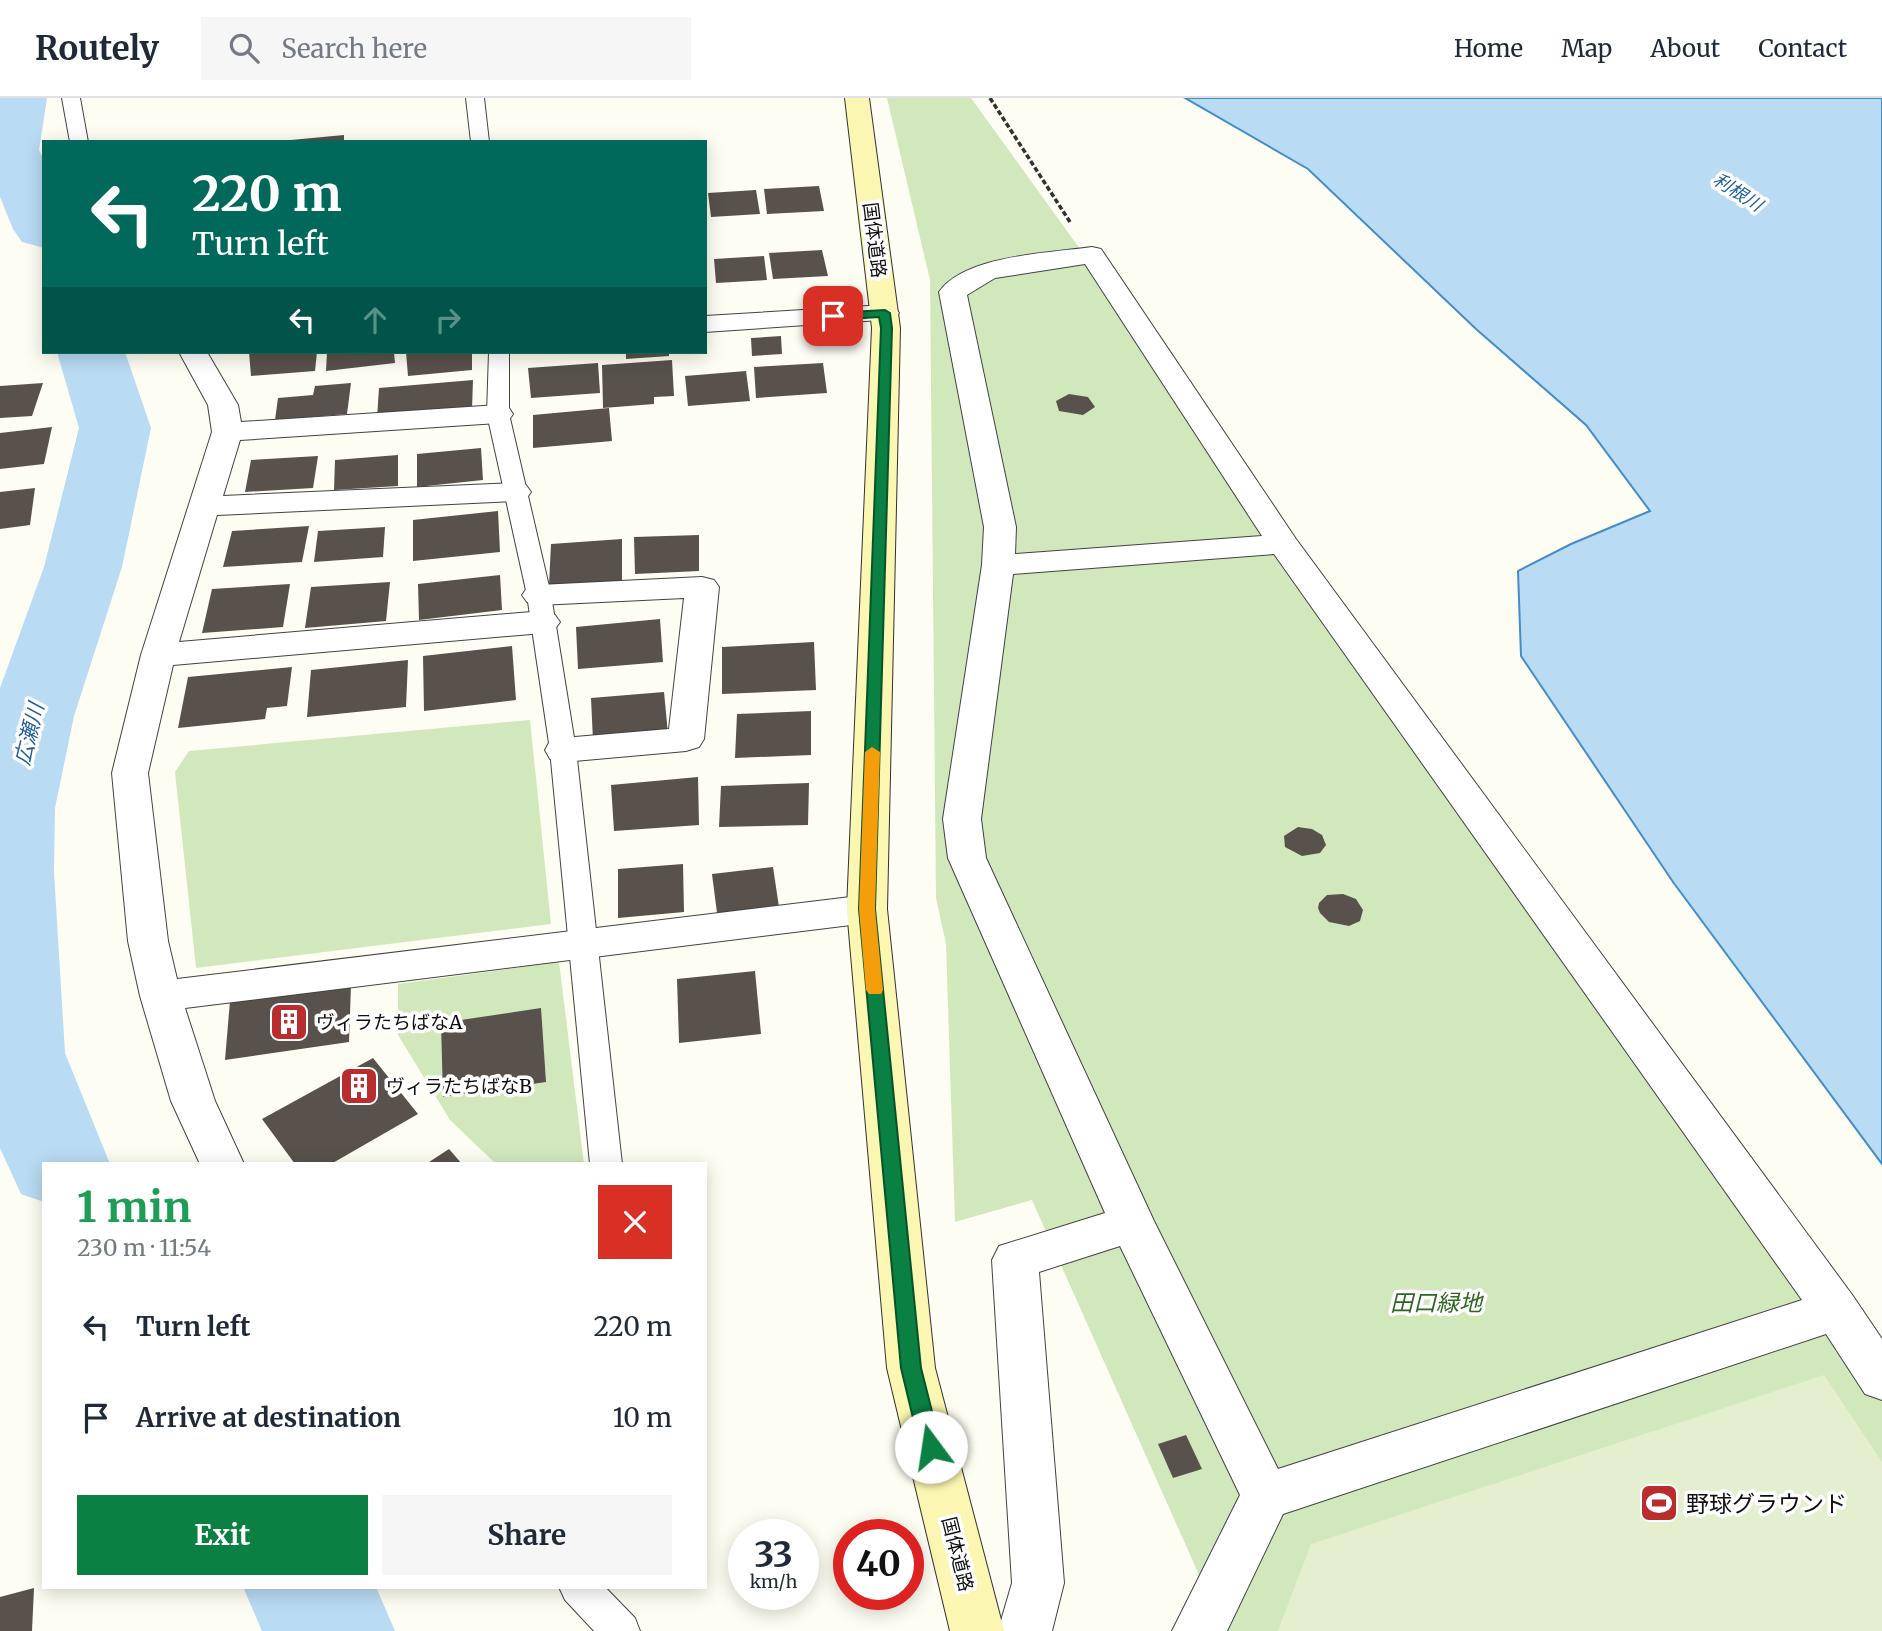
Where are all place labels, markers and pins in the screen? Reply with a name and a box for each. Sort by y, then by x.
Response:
pin [803,286,863,346]
building icon: ヴィラたちばなA [268,1001,310,1043]
place label: ヴィラたちばなA [316,1010,463,1034]
building icon: ヴィラたちばなB [338,1065,380,1107]
place label: ヴィラたちばなB [386,1074,532,1098]
sports icon: 野球グラウンド [1638,1482,1680,1524]
place label: 野球グラウンド [1686,1489,1847,1518]

